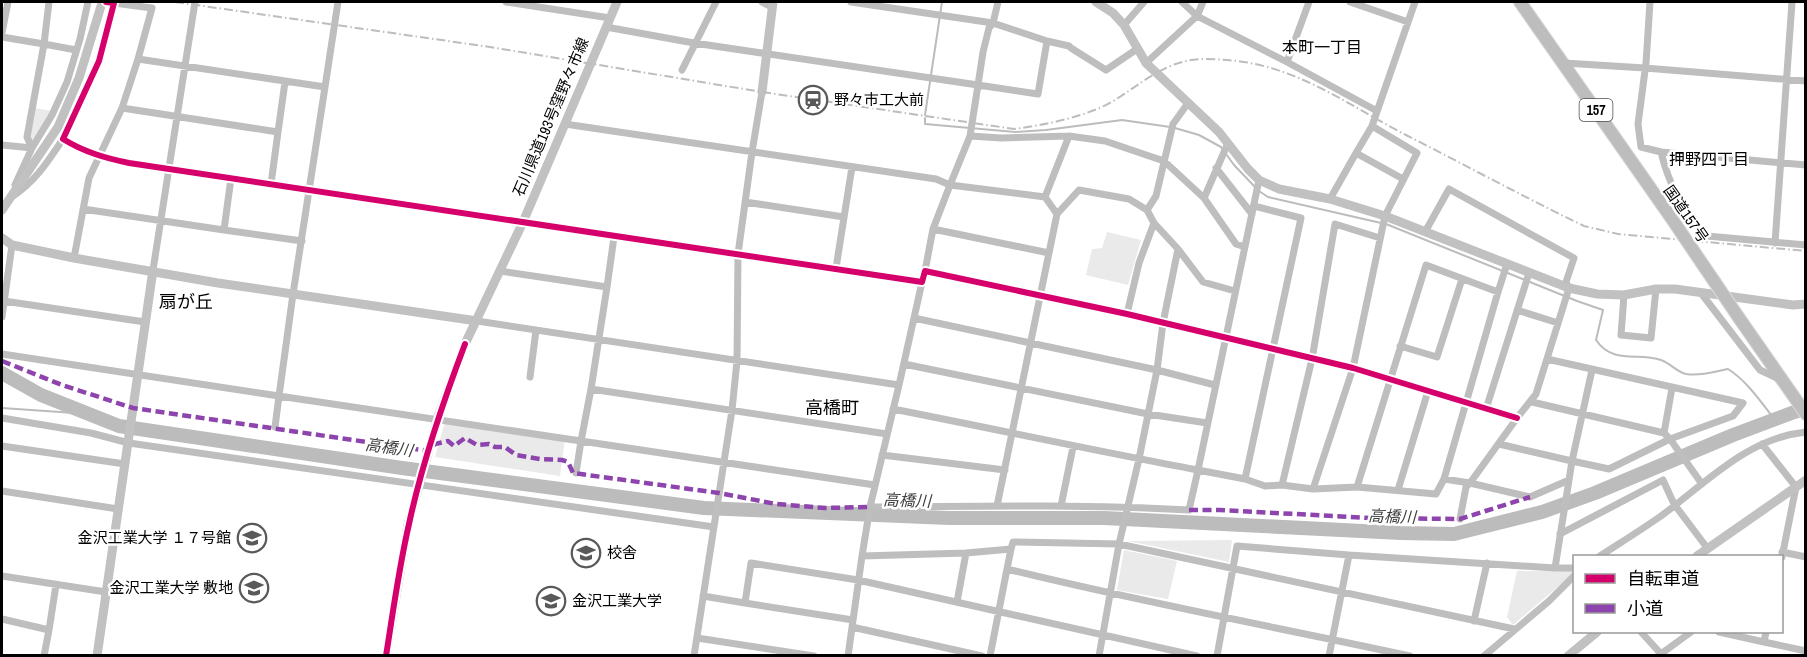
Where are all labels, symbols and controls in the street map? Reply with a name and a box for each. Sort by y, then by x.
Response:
street label: 石川県道193号窪野々市線 [508,34,594,199]
district label: 本町一丁目 [1282,36,1362,58]
station icon: 野々市工大前 [797,84,829,116]
place label: 野々市工大前 [834,89,924,110]
road number: 157 [1580,99,1612,121]
district label: 押野四丁目 [1669,148,1749,170]
street label: 国道157号 [1659,181,1714,247]
district label: 扇が丘 [159,289,213,314]
district label: 高橋町 [805,395,859,420]
water label: 高橋川 [364,433,416,462]
water label: 高橋川 [883,488,933,512]
water label: 高橋川 [1368,504,1418,528]
school or university icon: 金沢工業大学 １７号館 [236,522,268,554]
place label: 金沢工業大学 １７号館 [78,527,231,548]
school or university icon: 校舎 [570,537,602,569]
place label: 校舎 [607,542,637,563]
legend [1573,555,1783,633]
text: 自転車道 [1627,566,1699,591]
school or university icon: 金沢工業大学 敷地 [238,572,270,604]
place label: 金沢工業大学 敷地 [110,577,233,598]
school or university icon: 金沢工業大学 [535,585,567,617]
place label: 金沢工業大学 [572,590,662,611]
text: 小道 [1627,596,1663,621]

